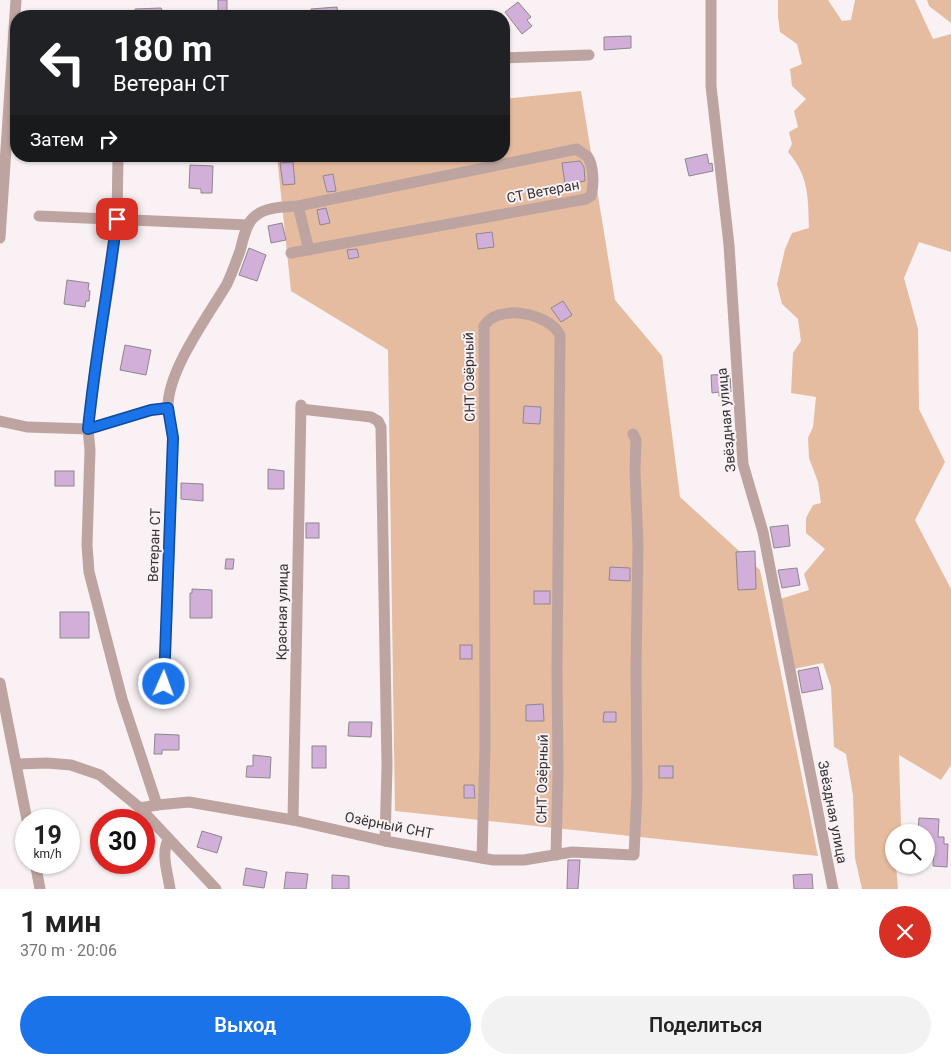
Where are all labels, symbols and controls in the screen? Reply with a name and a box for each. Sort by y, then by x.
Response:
text: 180 m [113,29,212,70]
icon: left [30,30,95,95]
text: Ветеран СТ [113,71,229,96]
icon: right [94,125,122,153]
text: Затем [30,128,84,151]
street label: СТ Ветеран [505,176,581,206]
pin [96,198,138,240]
icon: arrive [103,205,131,233]
street label: СНТ Озёрный [460,332,478,422]
street label: Звёздная улица [713,367,739,473]
street label: Ветеран СТ [145,507,163,582]
street label: Красная улица [273,563,291,661]
position arrow [137,657,189,709]
street label: СНТ Озёрный [533,734,551,824]
street label: Звёздная улица [815,759,851,865]
speed limit sign: 30 [90,809,155,874]
street label: Озёрный СНТ [343,809,435,842]
text: 19 [33,821,62,850]
map controls [885,824,935,874]
button: search [885,824,935,874]
text: km/h [33,847,62,861]
text: 1 мин [20,904,101,939]
button: close [879,906,931,958]
text: 370 m · 20:06 [20,941,117,960]
button: Выход [20,996,471,1054]
button: Поделиться [481,996,931,1054]

